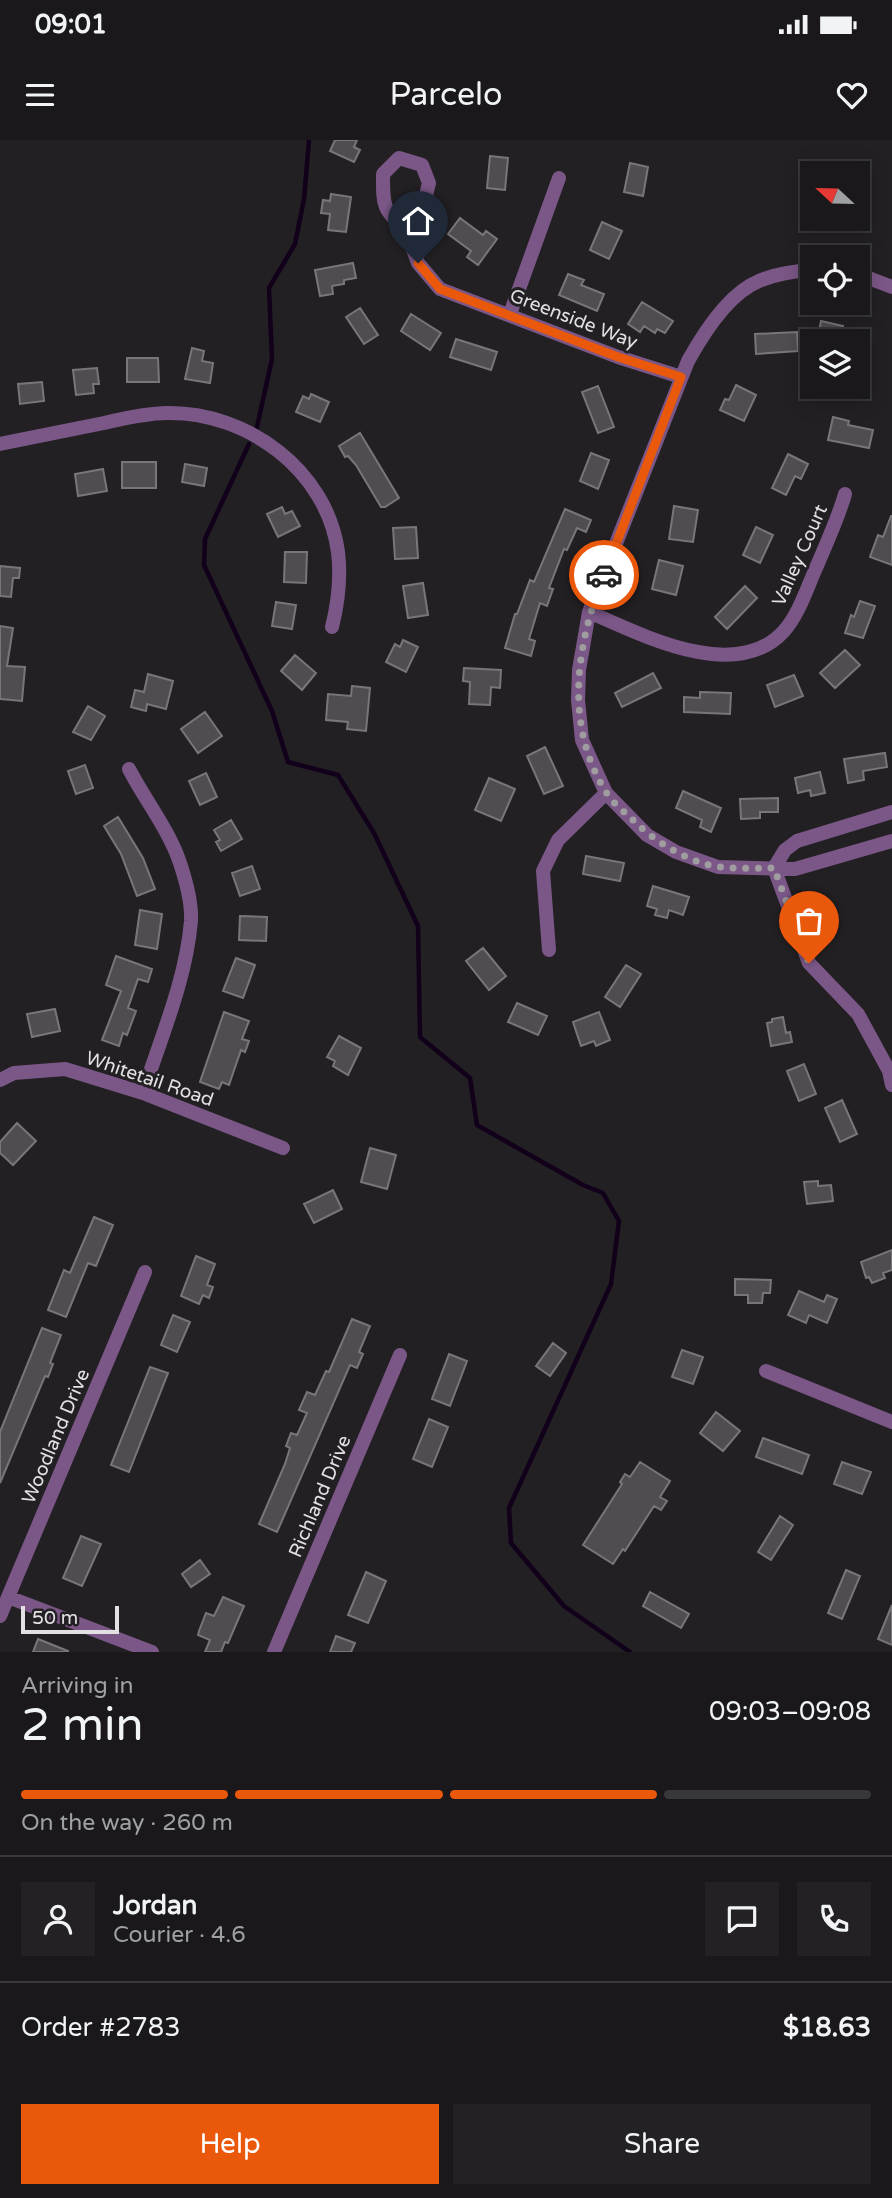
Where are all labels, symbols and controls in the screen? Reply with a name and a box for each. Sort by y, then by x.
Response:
text: 09:01 [35,9,107,40]
icon: menu [21,76,59,114]
text: Parcelo [390,76,502,114]
icon: heart [833,76,871,114]
north arrow [800,161,870,231]
map controls [800,161,870,399]
pin [388,191,448,263]
icon: home [399,202,437,240]
button: locate [800,245,870,315]
street label: Greenside Way [507,284,641,353]
button: layers [800,329,870,399]
street label: Valley Court [768,501,832,610]
courier [569,540,639,610]
icon: car [585,556,623,594]
pin [779,891,839,963]
icon: bag [790,902,828,940]
street label: Whitetail Road [83,1047,216,1111]
street label: Woodland Drive [18,1366,94,1507]
street label: Richland Drive [284,1432,356,1561]
scale bar [21,1603,119,1635]
text: 50 m [32,1607,78,1629]
text: Arriving in [21,1672,134,1700]
text: 09:03–09:08 [709,1696,871,1727]
text: 2 min [21,1698,144,1753]
text: On the way · 260 m [21,1809,233,1837]
button: person [21,1882,95,1956]
button: chat [705,1882,779,1956]
button: phone [797,1882,871,1956]
text: Jordan [113,1890,197,1921]
text: Courier · 4.6 [113,1921,246,1949]
text: Order #2783 [21,2012,181,2043]
text: $18.63 [783,2012,871,2043]
button: Help [21,2104,439,2184]
button: Share [453,2104,871,2184]

